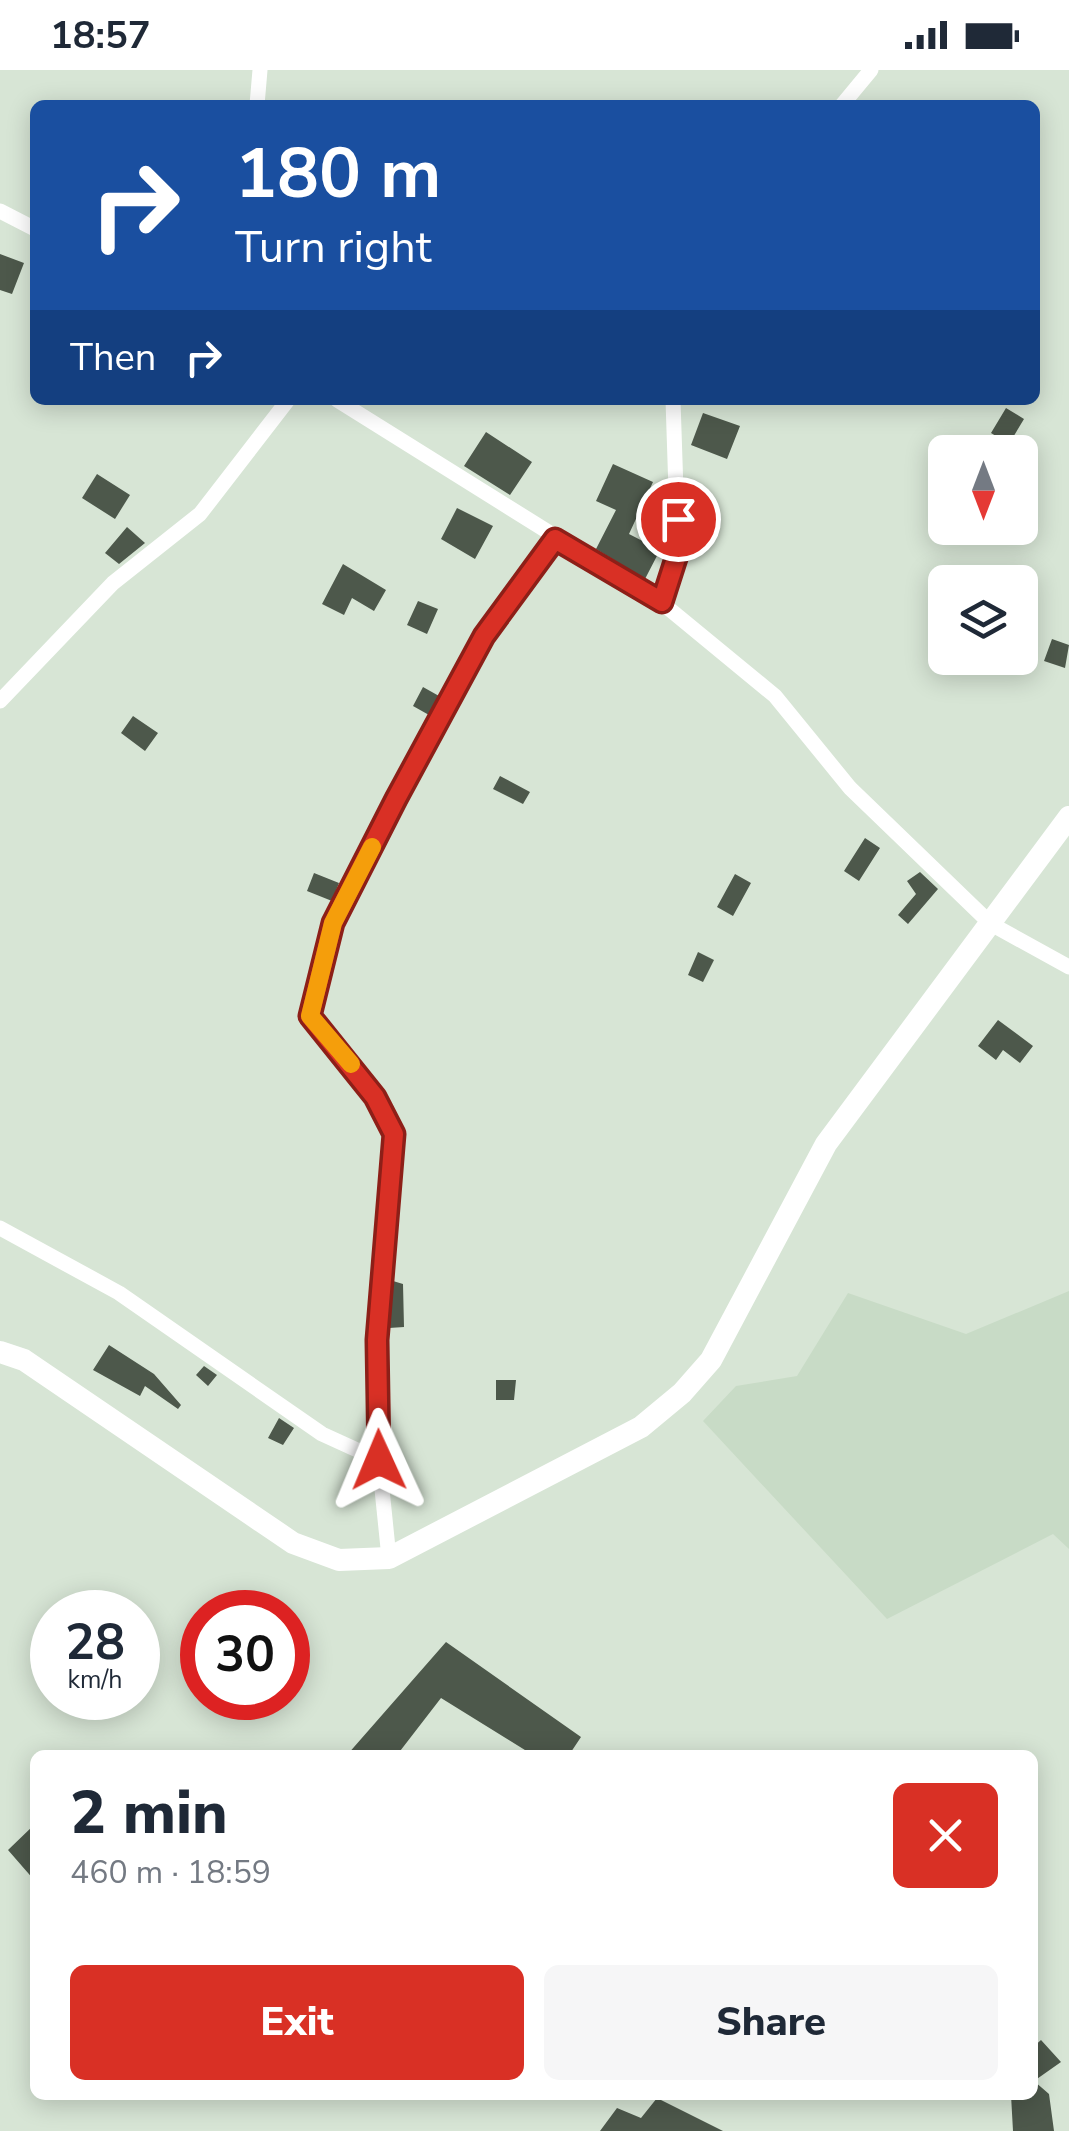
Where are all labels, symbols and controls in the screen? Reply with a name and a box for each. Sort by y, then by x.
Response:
text: 18:57 [50,10,151,61]
text: 180 m [235,126,441,222]
icon: right [70,140,200,270]
text: Turn right [235,217,432,278]
icon: right [176,330,231,385]
text: Then [70,332,156,383]
north arrow [928,435,1038,545]
map controls [928,435,1038,675]
pin [636,477,721,562]
icon: arrive [651,492,706,547]
button: layers [928,565,1038,675]
position arrow [327,1408,431,1512]
speed limit sign: 30 [180,1590,310,1720]
text: 28 [65,1608,125,1677]
text: km/h [67,1663,123,1697]
text: 2 min [70,1772,228,1854]
button: close [893,1783,998,1888]
text: 460 m · 18:59 [70,1851,271,1894]
button: Exit [70,1965,524,2080]
button: Share [544,1965,998,2080]

